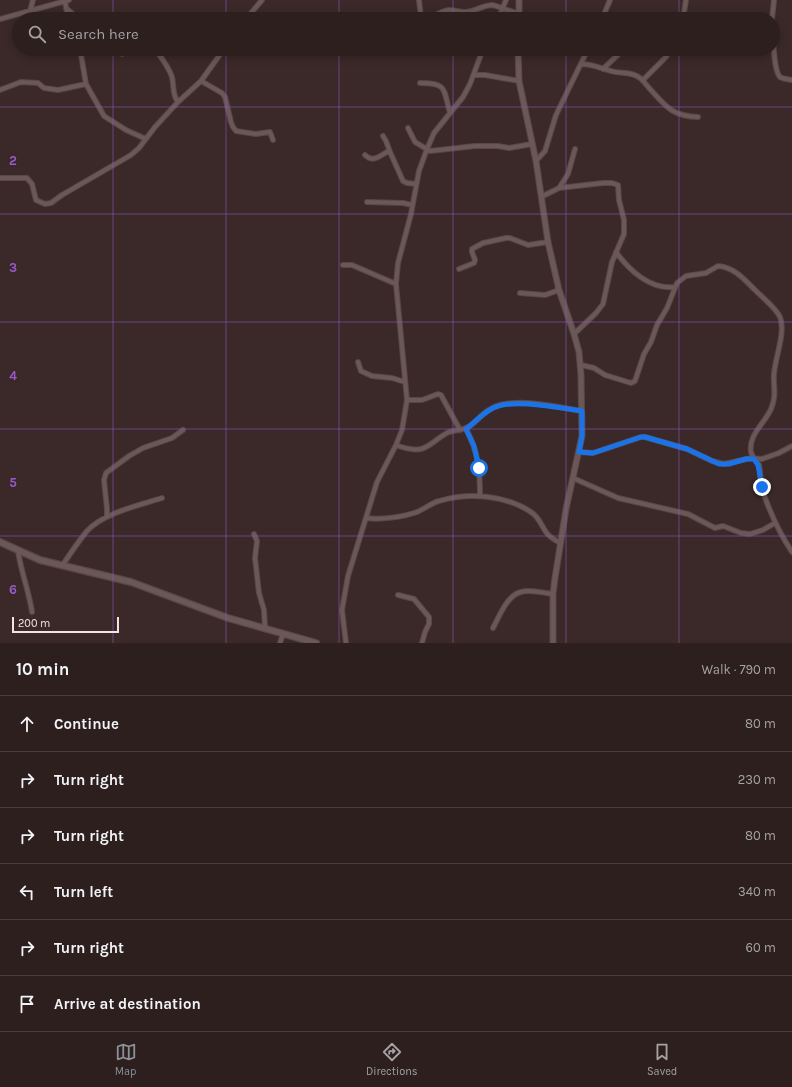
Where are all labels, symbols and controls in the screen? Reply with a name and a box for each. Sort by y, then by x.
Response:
search box [12,12,780,56]
icon: search [26,23,48,45]
text: Search here [58,25,139,43]
text: 2 [9,153,17,168]
text: 3 [9,260,17,275]
text: 4 [9,368,17,383]
route start [470,459,488,477]
text: 5 [9,475,17,490]
route end [753,478,771,496]
text: 6 [9,582,17,597]
scale bar [12,615,119,634]
text: 200 m [18,617,50,630]
text: 10 min [16,659,69,679]
text: Walk · 790 m [702,662,776,677]
icon: ahead [16,713,38,735]
text: Continue [54,715,119,733]
text: 80 m [745,716,776,731]
icon: right [16,769,38,791]
text: Turn right [54,771,124,789]
text: 230 m [738,772,776,787]
icon: right [16,825,38,847]
text: Turn right [54,827,124,845]
text: 80 m [745,828,776,843]
icon: left [16,881,38,903]
text: Turn left [54,883,113,901]
text: 340 m [738,884,776,899]
icon: right [16,937,38,959]
text: Turn right [54,939,124,957]
text: 60 m [746,940,776,955]
icon: arrive [16,993,38,1015]
text: Arrive at destination [54,995,201,1013]
tab: Map [115,1041,137,1078]
tab: Directions [366,1041,418,1078]
tab: Saved [647,1041,677,1078]

